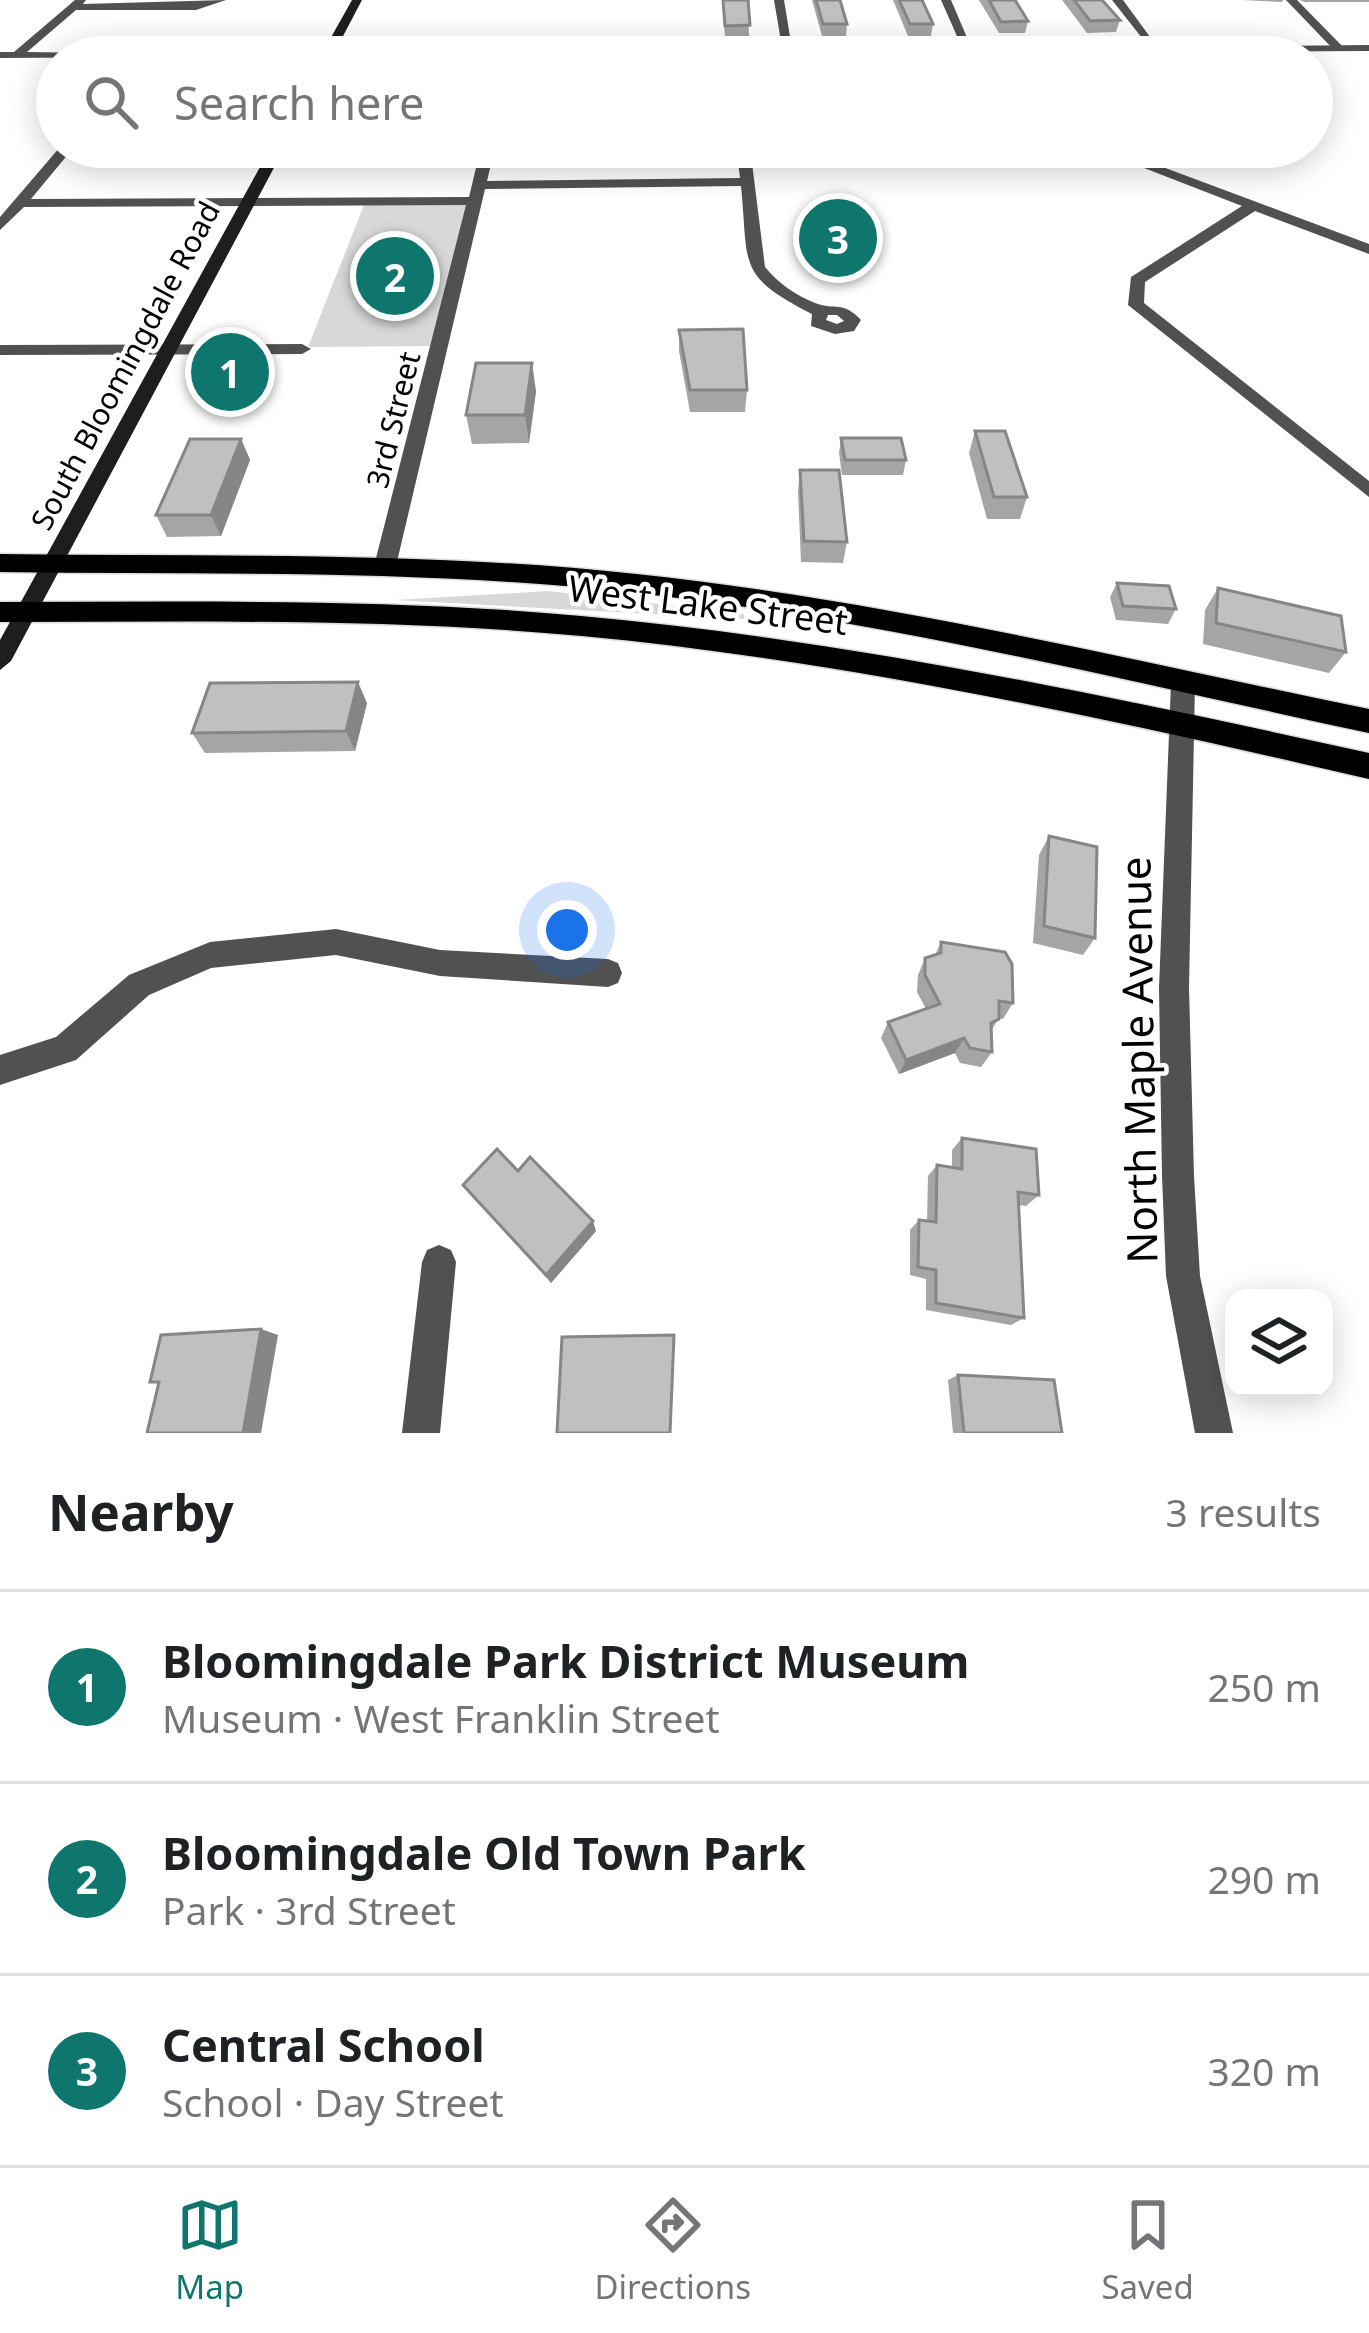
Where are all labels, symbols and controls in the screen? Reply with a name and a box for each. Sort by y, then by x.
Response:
search box [36,36,1333,168]
icon: search [78,69,144,135]
text: Search here [174,72,424,133]
pin: 3 [799,193,877,283]
street label: South Bloomingdale Road [21,194,229,537]
pin: 2 [356,231,434,321]
pin: 1 [191,327,269,417]
street label: 3rd Street [356,347,429,492]
street label: West Lake Street [566,563,851,646]
street label: North Maple Avenue [1105,856,1170,1264]
your location [537,900,597,960]
map controls [1225,1289,1333,1397]
button: layers [1225,1289,1333,1397]
text: Nearby [48,1476,234,1546]
text: 3 results [1166,1485,1321,1538]
text: Bloomingdale Park District Museum [162,1630,969,1691]
text: 1 [76,1660,98,1713]
text: 250 m [1207,1660,1321,1713]
text: Museum · West Franklin Street [162,1691,719,1744]
text: Bloomingdale Old Town Park [162,1822,806,1883]
text: 2 [76,1852,98,1905]
text: 290 m [1207,1852,1321,1905]
text: Park · 3rd Street [162,1883,456,1936]
text: Central School [162,2014,485,2075]
text: 3 [76,2044,98,2097]
text: 320 m [1207,2044,1321,2097]
text: School · Day Street [162,2075,503,2128]
tab: Map [175,2192,244,2309]
tab: Directions [594,2192,751,2309]
tab: Saved [1101,2192,1194,2309]

